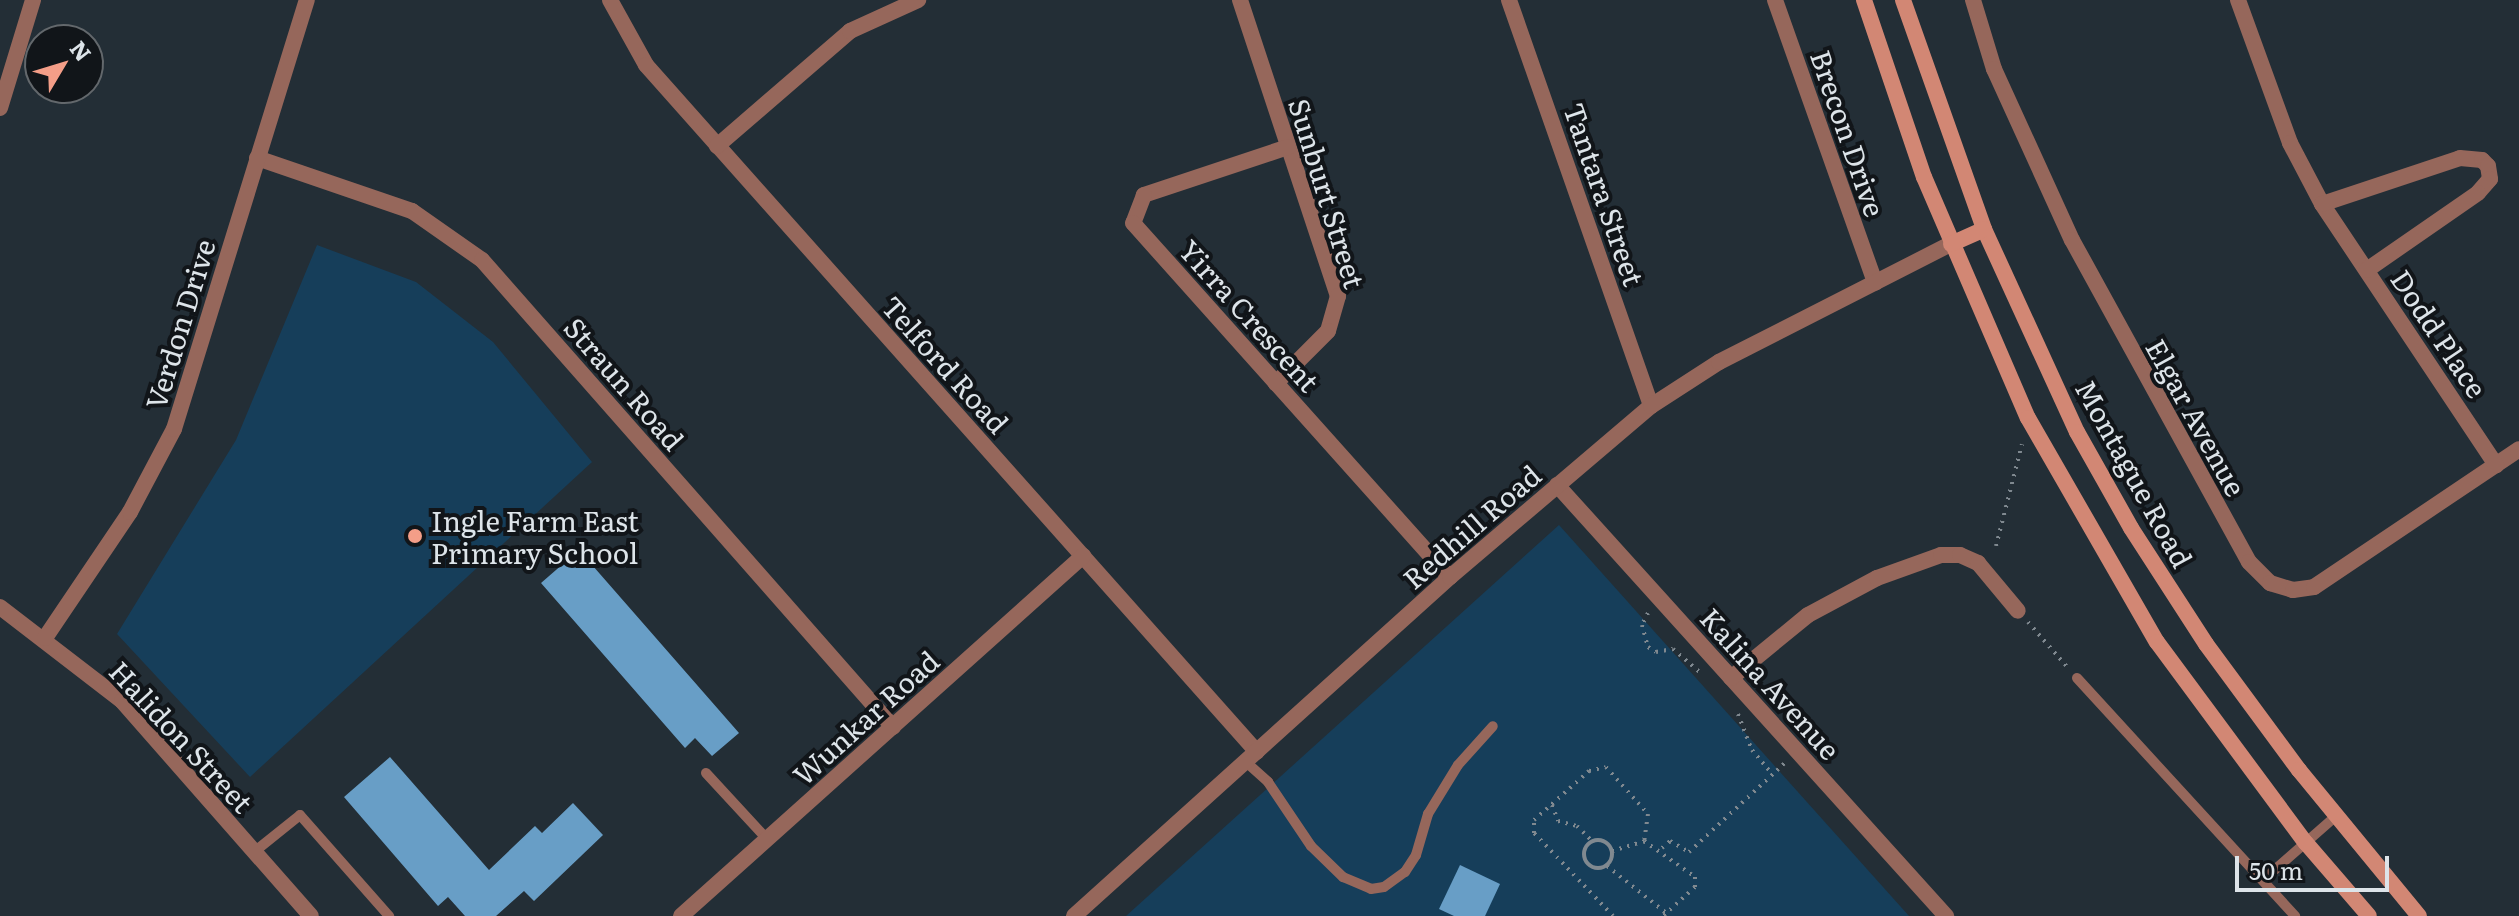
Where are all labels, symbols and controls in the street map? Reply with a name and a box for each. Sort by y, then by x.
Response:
north arrow [24,24,104,104]
text: N [63,33,100,68]
street label: Brecon Drive [1805,45,1893,221]
street label: Sunburt Street [1283,94,1373,292]
street label: Tantara Street [1558,98,1652,290]
street label: Yirra Crescent [1173,232,1327,398]
street label: Verdon Drive [137,235,221,413]
street label: Dodd Place [2385,263,2495,403]
street label: Telford Road [876,289,1016,439]
street label: Straun Road [558,310,692,456]
street label: Elgar Avenue [2140,333,2254,501]
street label: Montague Road [2070,373,2200,573]
street label: Redhill Road [1395,457,1547,595]
place label: Ingle Farm East Primary School [431,503,639,569]
marker: Ingle Farm East Primary School [406,527,424,545]
street label: Kalina Avenue [1694,600,1848,766]
street label: Wunkar Road [785,643,945,791]
street label: Halidon Street [103,653,261,819]
scale bar [2239,840,2393,890]
text: 50 m [2249,852,2303,887]

